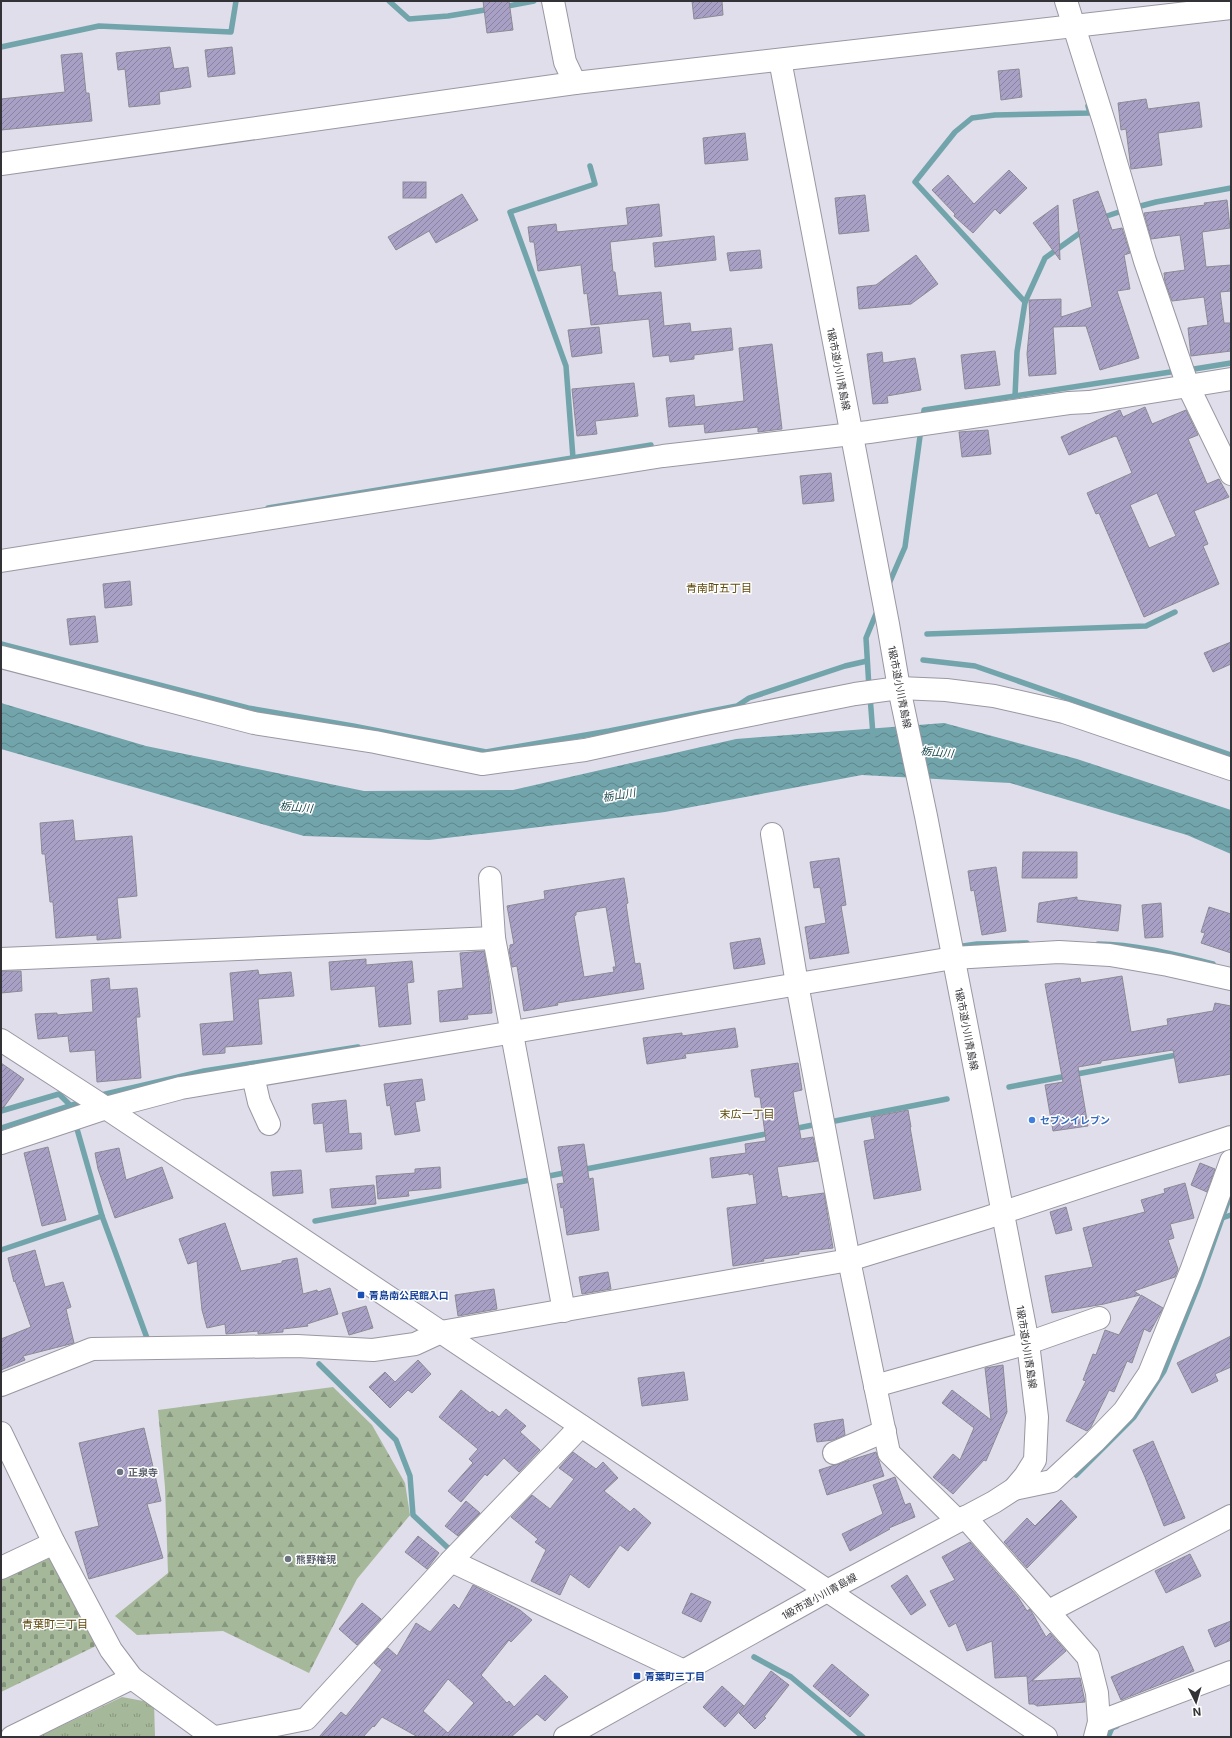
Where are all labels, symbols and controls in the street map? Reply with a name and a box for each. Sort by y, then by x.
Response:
street label: 1級市道小川青島線 [825,327,853,411]
district label: 青南町五丁目 [686,581,752,595]
street label: 1級市道小川青島線 [886,645,914,729]
water label: 栃山川 [920,743,955,761]
water label: 栃山川 [602,785,637,804]
water label: 栃山川 [279,799,314,815]
street label: 1級市道小川青島線 [953,987,981,1071]
district label: 末広一丁目 [720,1107,775,1121]
place label: セブンイレブン [1040,1114,1110,1126]
marker: セブンイレブン [1027,1115,1037,1125]
place label: 青島南公民館入口 [369,1289,449,1301]
marker: 青島南公民館入口 [356,1290,366,1300]
street label: 1級市道小川青島線 [1014,1305,1040,1389]
place label: 正泉寺 [128,1466,158,1478]
marker: 正泉寺 [115,1467,125,1477]
place label: 熊野権現 [296,1553,336,1565]
marker: 熊野権現 [283,1554,293,1564]
street label: 1級市道小川青島線 [779,1570,859,1622]
district label: 青葉町三丁目 [22,1617,88,1631]
place label: 青葉町三丁目 [645,1670,705,1682]
marker: 青葉町三丁目 [632,1671,642,1681]
north arrow [1176,1682,1216,1722]
text: N [1192,1705,1202,1719]

